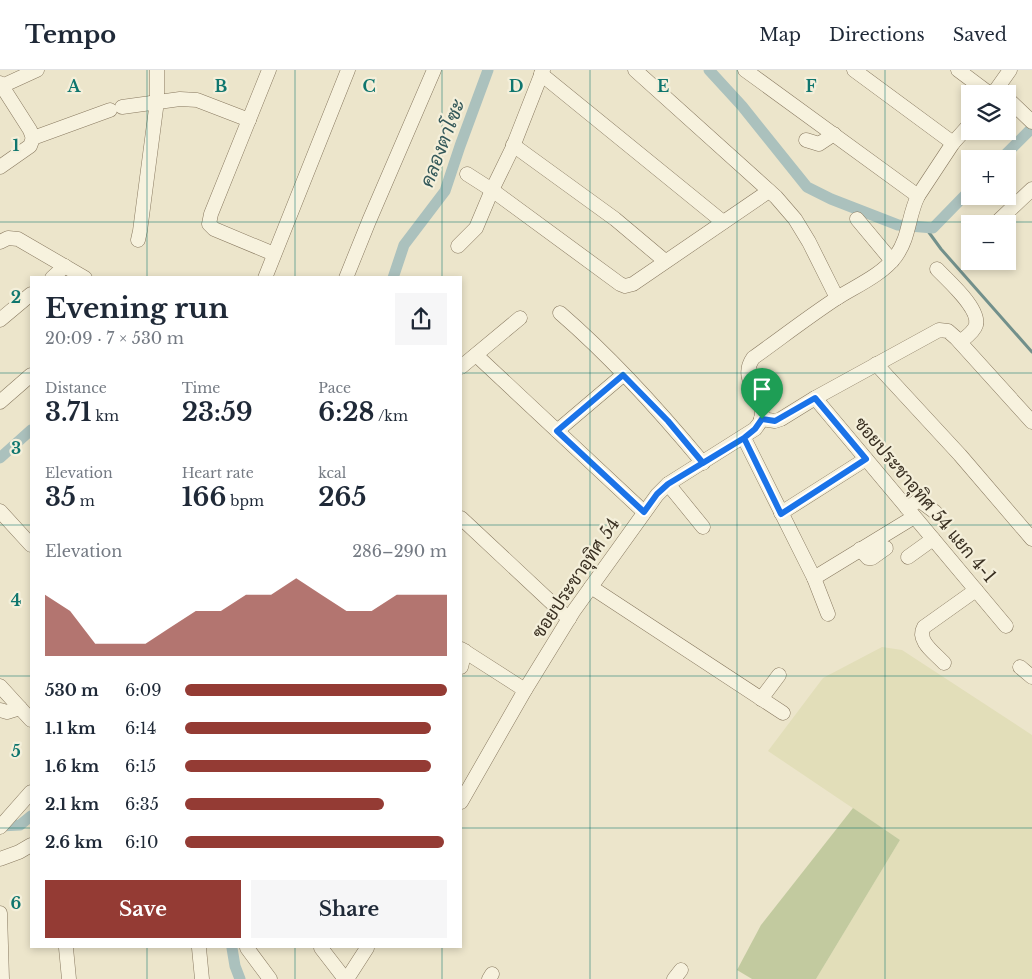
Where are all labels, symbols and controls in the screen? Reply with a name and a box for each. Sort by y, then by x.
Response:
text: Tempo [25,20,116,49]
text: Map [759,24,801,46]
text: Directions [829,24,925,46]
text: Saved [953,24,1007,46]
text: A [67,76,82,96]
text: B [215,76,228,96]
text: C [362,76,376,96]
text: D [509,76,523,96]
text: E [657,76,669,96]
text: F [805,76,817,96]
map controls [961,85,1016,270]
button: layers [961,85,1016,140]
water label: คลองตาโซะ [414,95,470,190]
text: 1 [13,135,20,155]
button: + [961,150,1016,205]
button: − [961,215,1016,270]
text: 2 [11,287,21,307]
text: Evening run [45,291,229,326]
button: share [395,293,447,345]
text: 20:09 · 7 × 530 m [45,328,184,348]
pin [741,368,783,419]
icon: arrive [748,375,776,403]
text: Distance [45,379,107,397]
text: Time [182,379,220,397]
text: Pace [318,379,351,397]
text: 3.71 [45,397,91,428]
text: 23:59 [182,397,253,428]
text: 6:28 [318,397,374,428]
text: km [91,407,119,425]
text: /km [374,407,408,425]
street label: ซอยประชาอุทิศ 54 แยก 4-1 [849,413,1001,588]
text: 3 [11,438,21,458]
text: Elevation [45,464,113,482]
text: Heart rate [182,464,254,482]
text: kcal [318,464,346,482]
text: 35 [45,482,76,513]
text: 166 [182,482,226,513]
text: 265 [318,482,366,513]
text: m [76,492,95,510]
text: bpm [226,492,264,510]
street label: ซอยประชาอุทิศ 54 [527,513,625,643]
text: Elevation [45,541,122,561]
text: 286–290 m [352,541,447,561]
text: 4 [11,590,21,610]
text: 530 m [45,680,99,700]
text: 6:09 [125,680,162,700]
text: 1.1 km [45,718,96,738]
text: 6:14 [125,718,156,738]
text: 5 [11,741,21,761]
text: 1.6 km [45,756,99,776]
text: 6:15 [125,756,156,776]
text: 2.1 km [45,794,99,814]
text: 6:35 [125,794,159,814]
text: 2.6 km [45,832,103,852]
text: 6:10 [125,832,158,852]
button: Save [45,880,241,938]
button: Share [251,880,447,938]
text: 6 [11,893,22,913]

